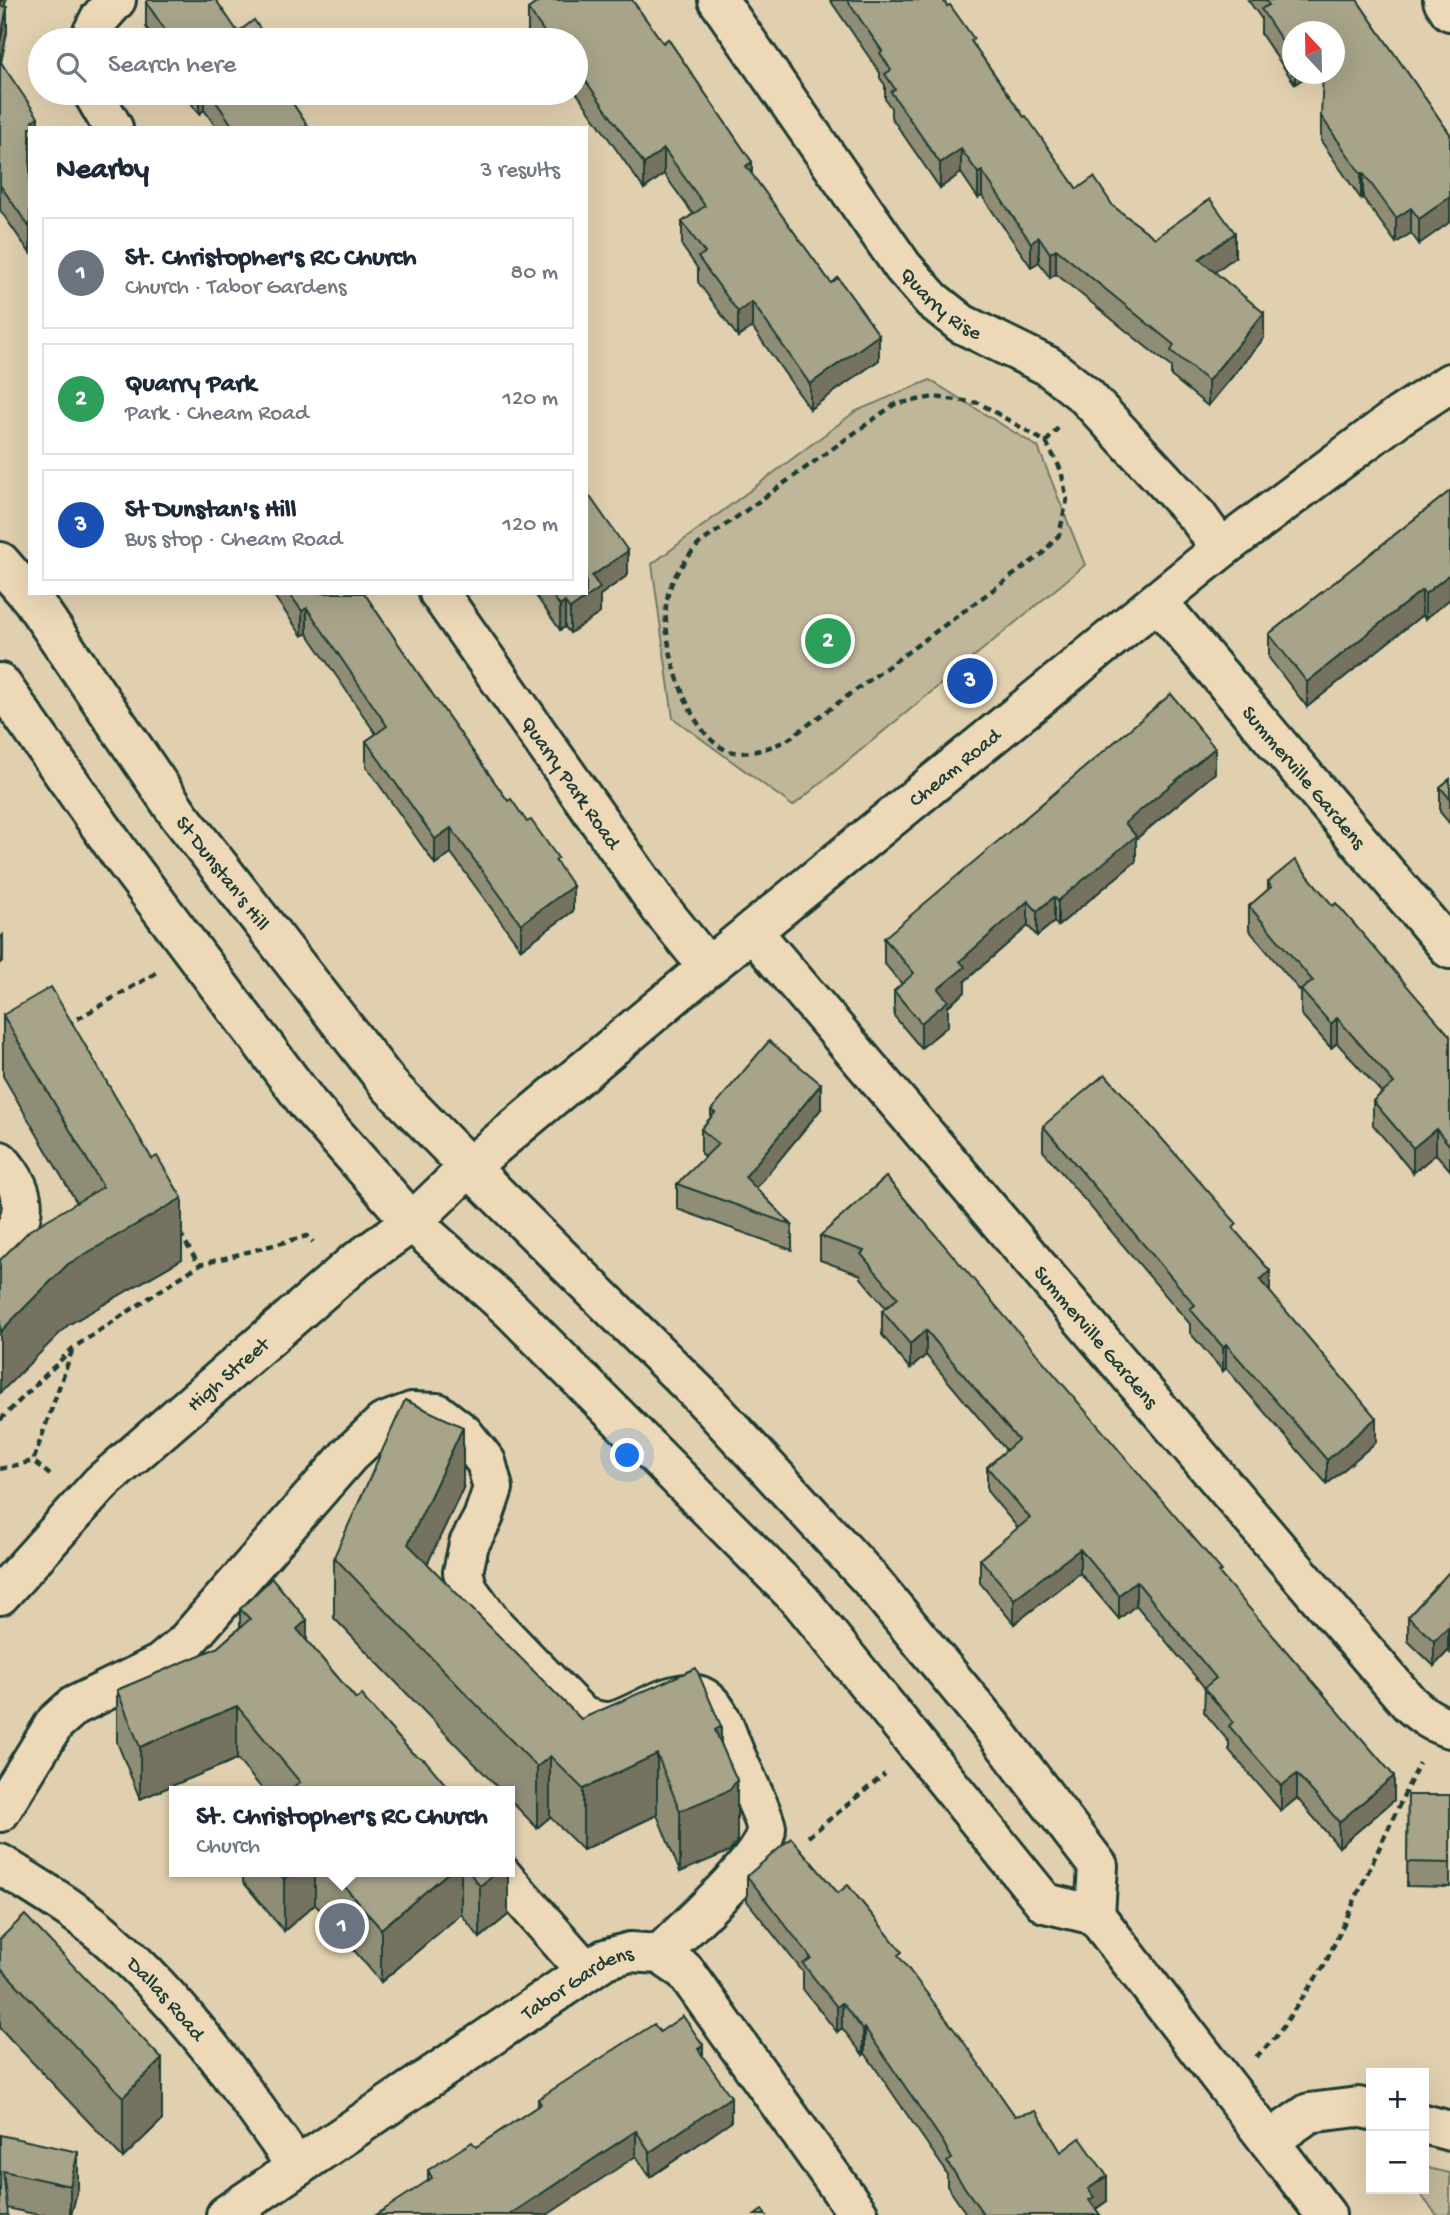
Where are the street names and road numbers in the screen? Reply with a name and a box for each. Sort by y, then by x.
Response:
street label: Quarry Rise [893,263,986,348]
street label: Summerville Gardens [1235,702,1370,857]
street label: Quarry Park Road [514,713,625,857]
street label: Cheam Road [905,724,1008,814]
street label: St Dunstan's Hill [168,812,273,937]
street label: Summerville Gardens [1026,1262,1163,1416]
street label: High Street [183,1332,278,1419]
street label: Tabor Gardens [517,1942,638,2028]
street label: Dallas Road [119,1952,210,2048]

